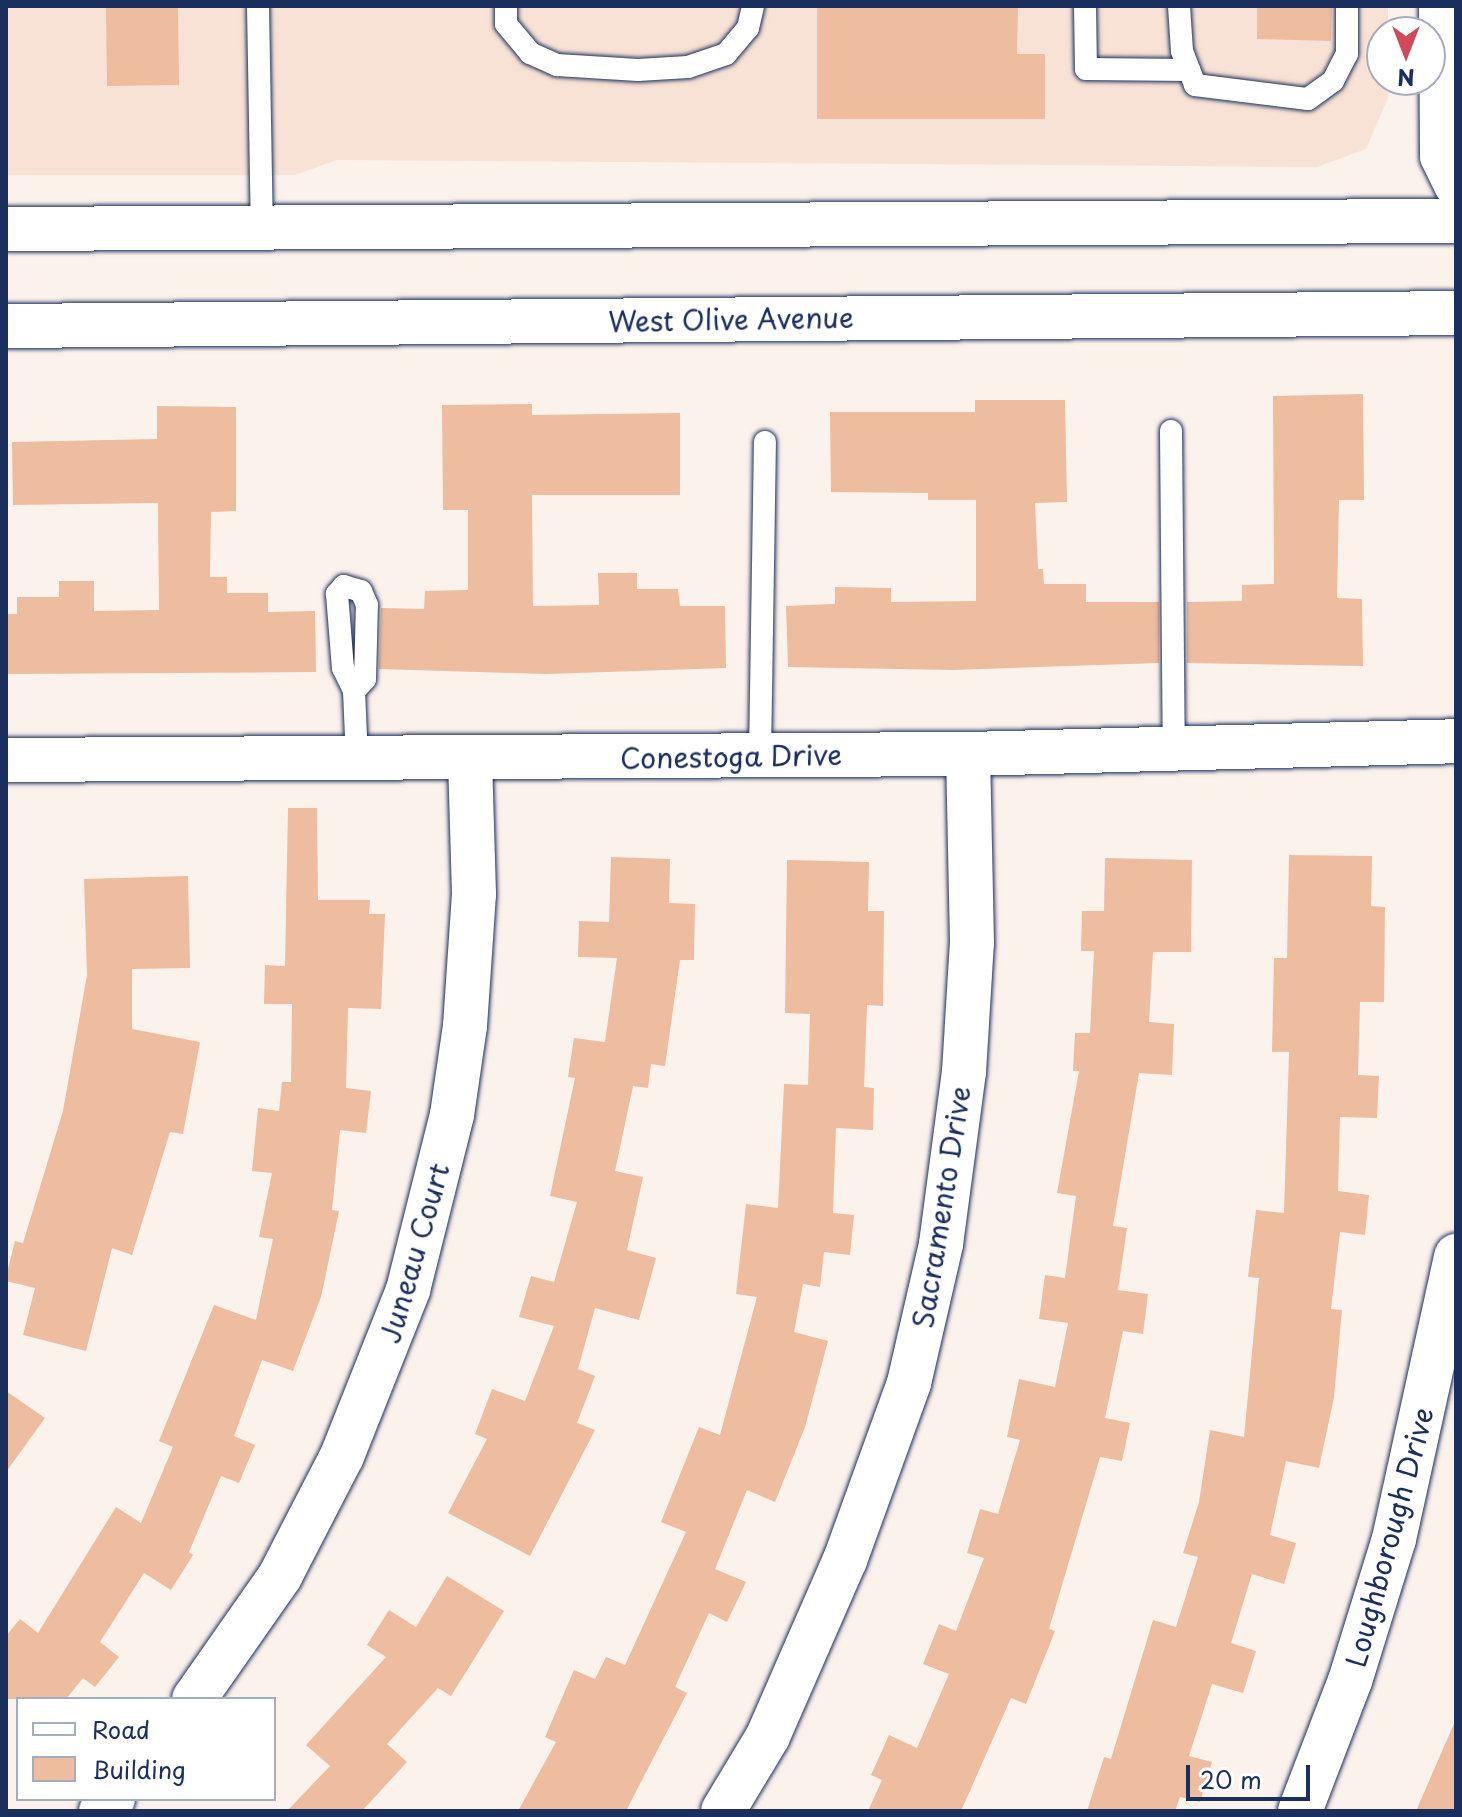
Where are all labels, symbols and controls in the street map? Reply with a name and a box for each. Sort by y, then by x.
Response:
north arrow [1366,16,1446,96]
text: N [1397,62,1415,95]
street label: West Olive Avenue [608,300,854,338]
street label: Conestoga Drive [620,737,842,775]
street label: Sacramento Drive [905,1083,977,1331]
street label: Juneau Court [372,1160,456,1346]
street label: Loughborough Drive [1338,1403,1440,1671]
legend [16,1697,276,1801]
text: Road [92,1711,150,1747]
scale bar [1190,1749,1314,1799]
text: Building [92,1751,186,1787]
text: 20 m [1200,1761,1262,1797]

